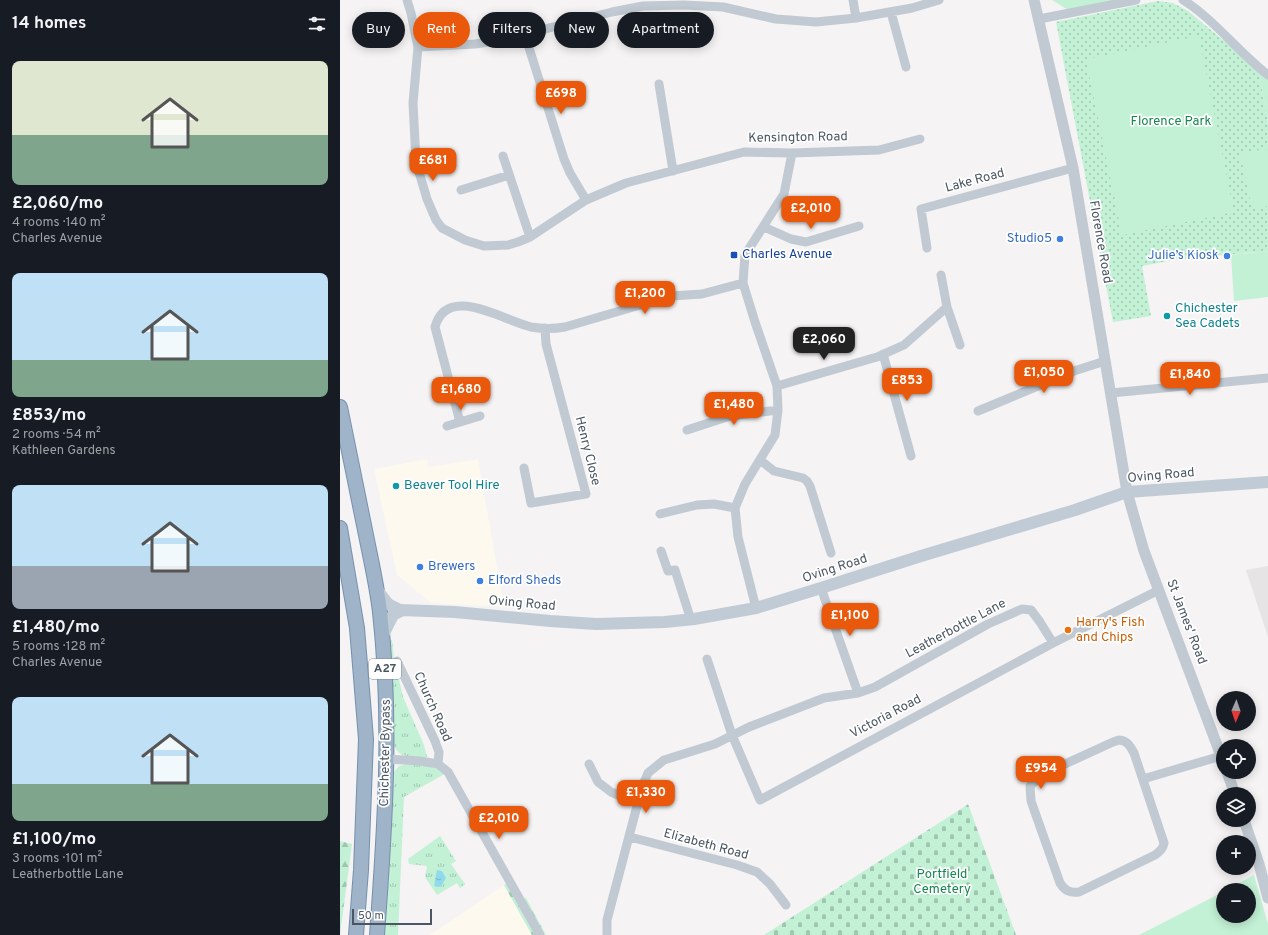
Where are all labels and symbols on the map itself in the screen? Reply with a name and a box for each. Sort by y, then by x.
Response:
pin: £698 [537,81,585,115]
park label: Florence Park [1131,114,1211,130]
street label: Kensington Road [748,129,848,147]
pin: £681 [409,148,457,182]
street label: Lake Road [944,165,1006,197]
pin: £2,010 [778,196,844,230]
street label: Florence Road [1085,199,1115,285]
place label: Studio5 [1007,231,1052,247]
marker: Studio5 [1055,234,1065,244]
place label: Charles Avenue [742,247,832,263]
place label: Julie’s Kiosk [1147,248,1219,264]
marker: Charles Avenue [729,250,739,260]
marker: Julie’s Kiosk [1222,251,1232,261]
pin: £1,200 [612,281,678,315]
place label: Chichester Sea Cadets [1175,301,1240,332]
marker: Chichester Sea Cadets [1162,311,1172,321]
pin: £2,060 [791,327,857,361]
pin: £1,050 [1011,360,1077,394]
pin: £1,840 [1157,362,1223,396]
pin: £853 [883,368,931,402]
pin: £1,680 [428,377,494,411]
pin: £1,480 [701,392,767,426]
street label: Henry Close [571,415,603,487]
street label: Oving Road [1127,465,1195,487]
place label: Beaver Tool Hire [404,478,499,494]
marker: Beaver Tool Hire [391,481,401,491]
street label: Oving Road [801,551,869,587]
place label: Brewers [428,559,475,575]
marker: Brewers [415,562,425,572]
place label: Elford Sheds [488,573,561,589]
marker: Elford Sheds [475,576,485,586]
street label: St James' Road [1162,577,1210,667]
street label: Oving Road [488,593,556,615]
street label: Leatherbottle Lane [903,596,1009,662]
pin: £1,100 [817,603,883,637]
place label: Harry's Fish and Chips [1076,615,1145,646]
marker: Harry's Fish and Chips [1063,625,1073,635]
road number: A27 [369,659,401,679]
street label: Church Road [409,670,455,744]
north arrow [1216,691,1256,731]
street label: Victoria Road [848,692,924,742]
street label: Chichester Bypass [377,699,395,807]
pin: £954 [1017,756,1065,790]
pin: £1,330 [613,780,679,814]
pin: £2,010 [466,806,532,840]
street label: Elizabeth Road [662,826,750,864]
park label: Portfield Cemetery [913,867,971,898]
scale bar [352,907,432,926]

